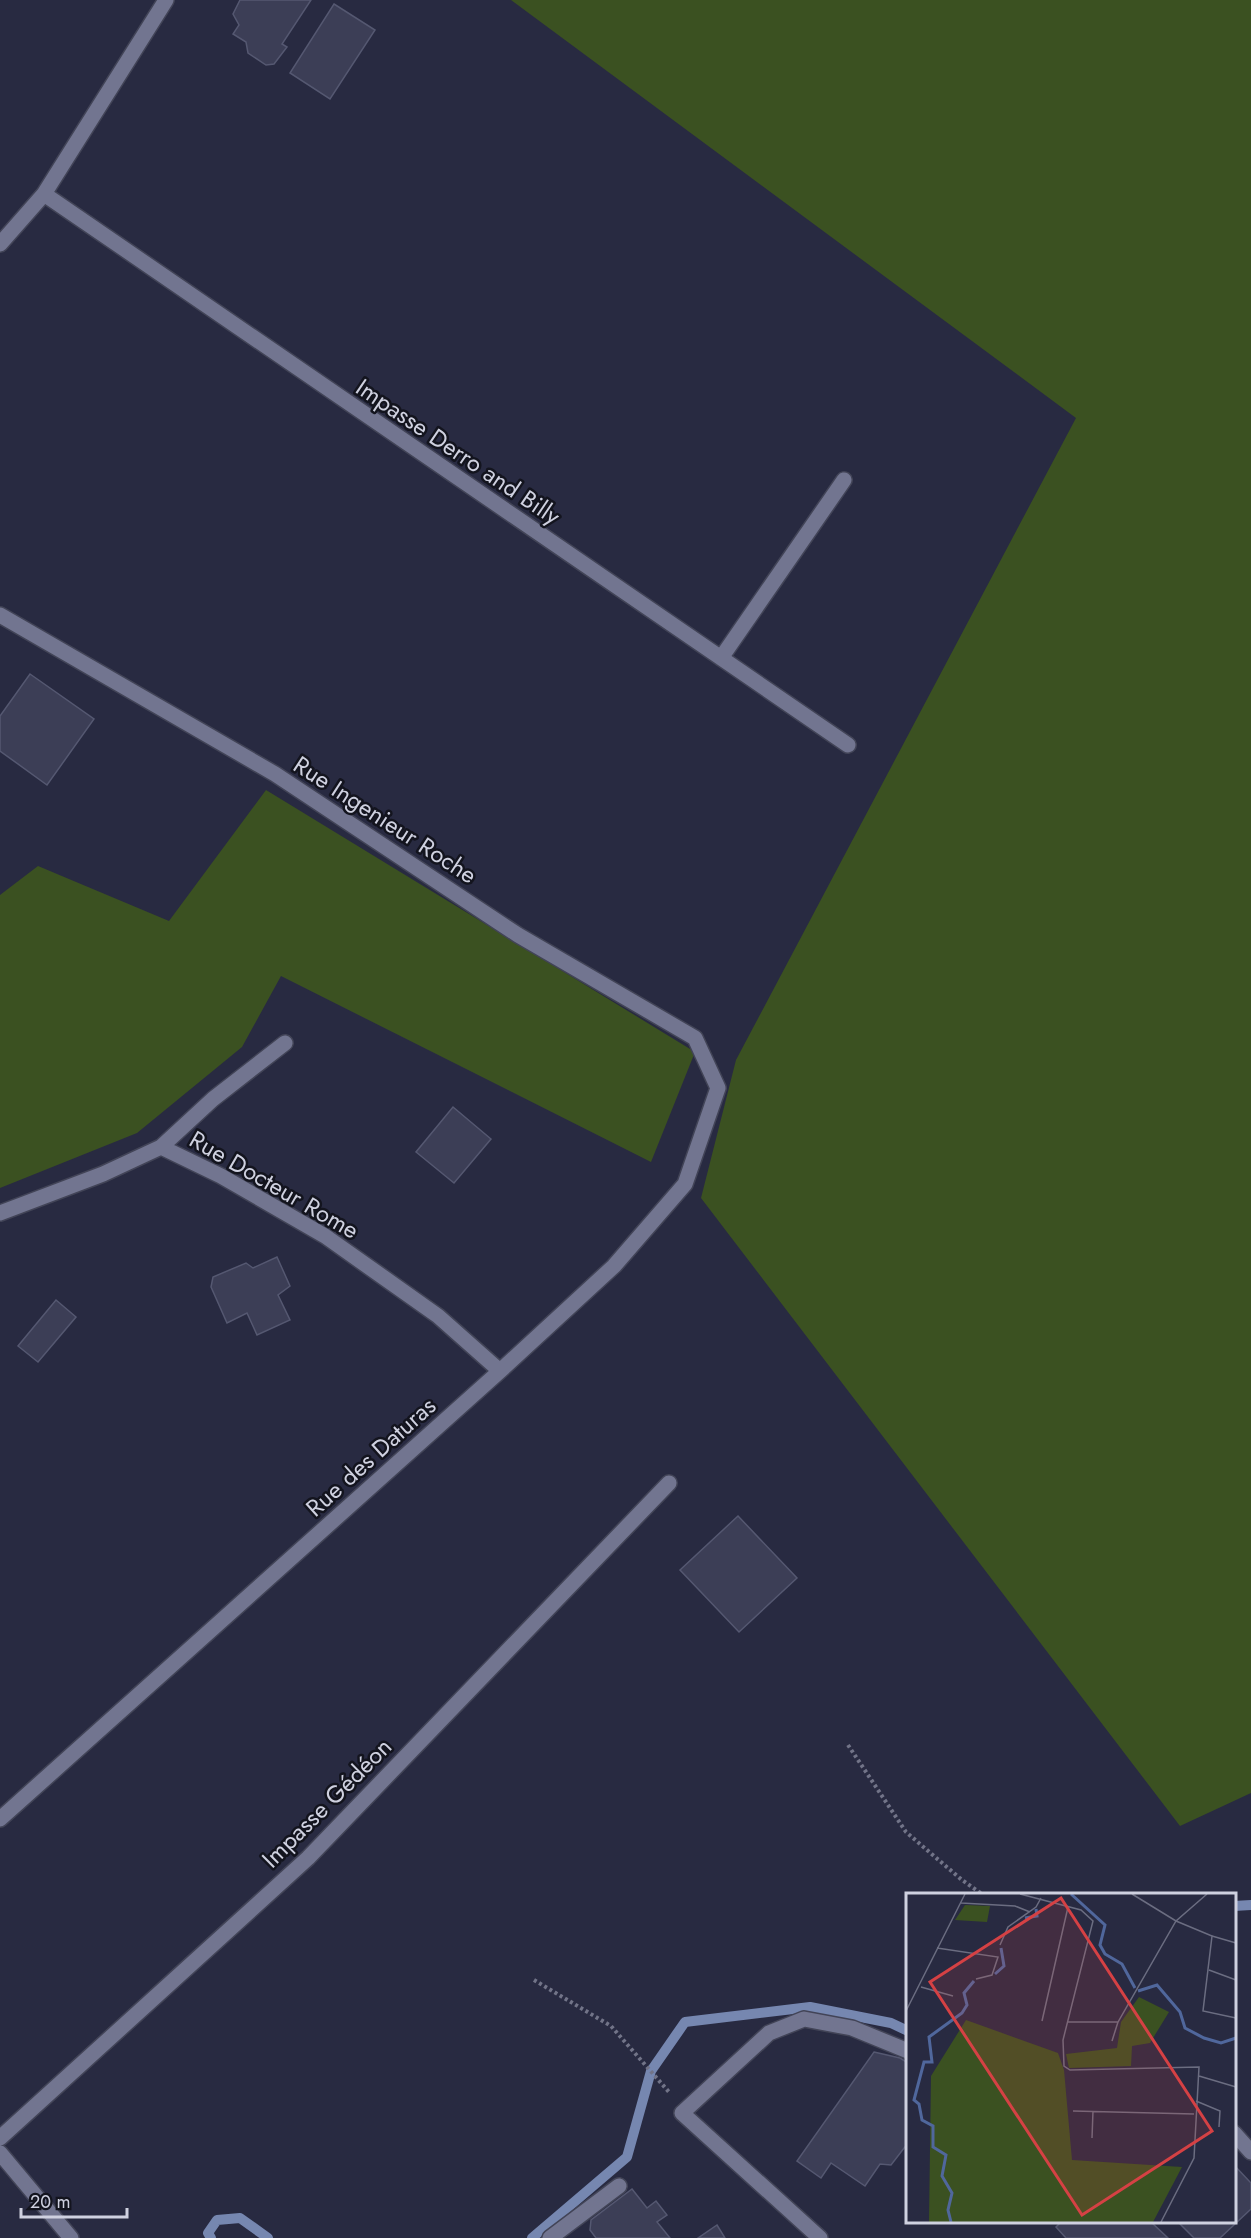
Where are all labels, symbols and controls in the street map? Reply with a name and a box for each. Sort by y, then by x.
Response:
street label: Impasse Derro and Billy [349,370,568,533]
street label: Rue Ingenieur Roche [287,747,484,892]
street label: Rue Docteur Rome [183,1122,365,1247]
street label: Rue des Daturas [298,1389,443,1525]
street label: Impasse Gédéon [254,1730,400,1876]
inset map [906,1893,1236,2223]
scale bar [21,2181,128,2219]
text: 20 m [30,2189,70,2215]

